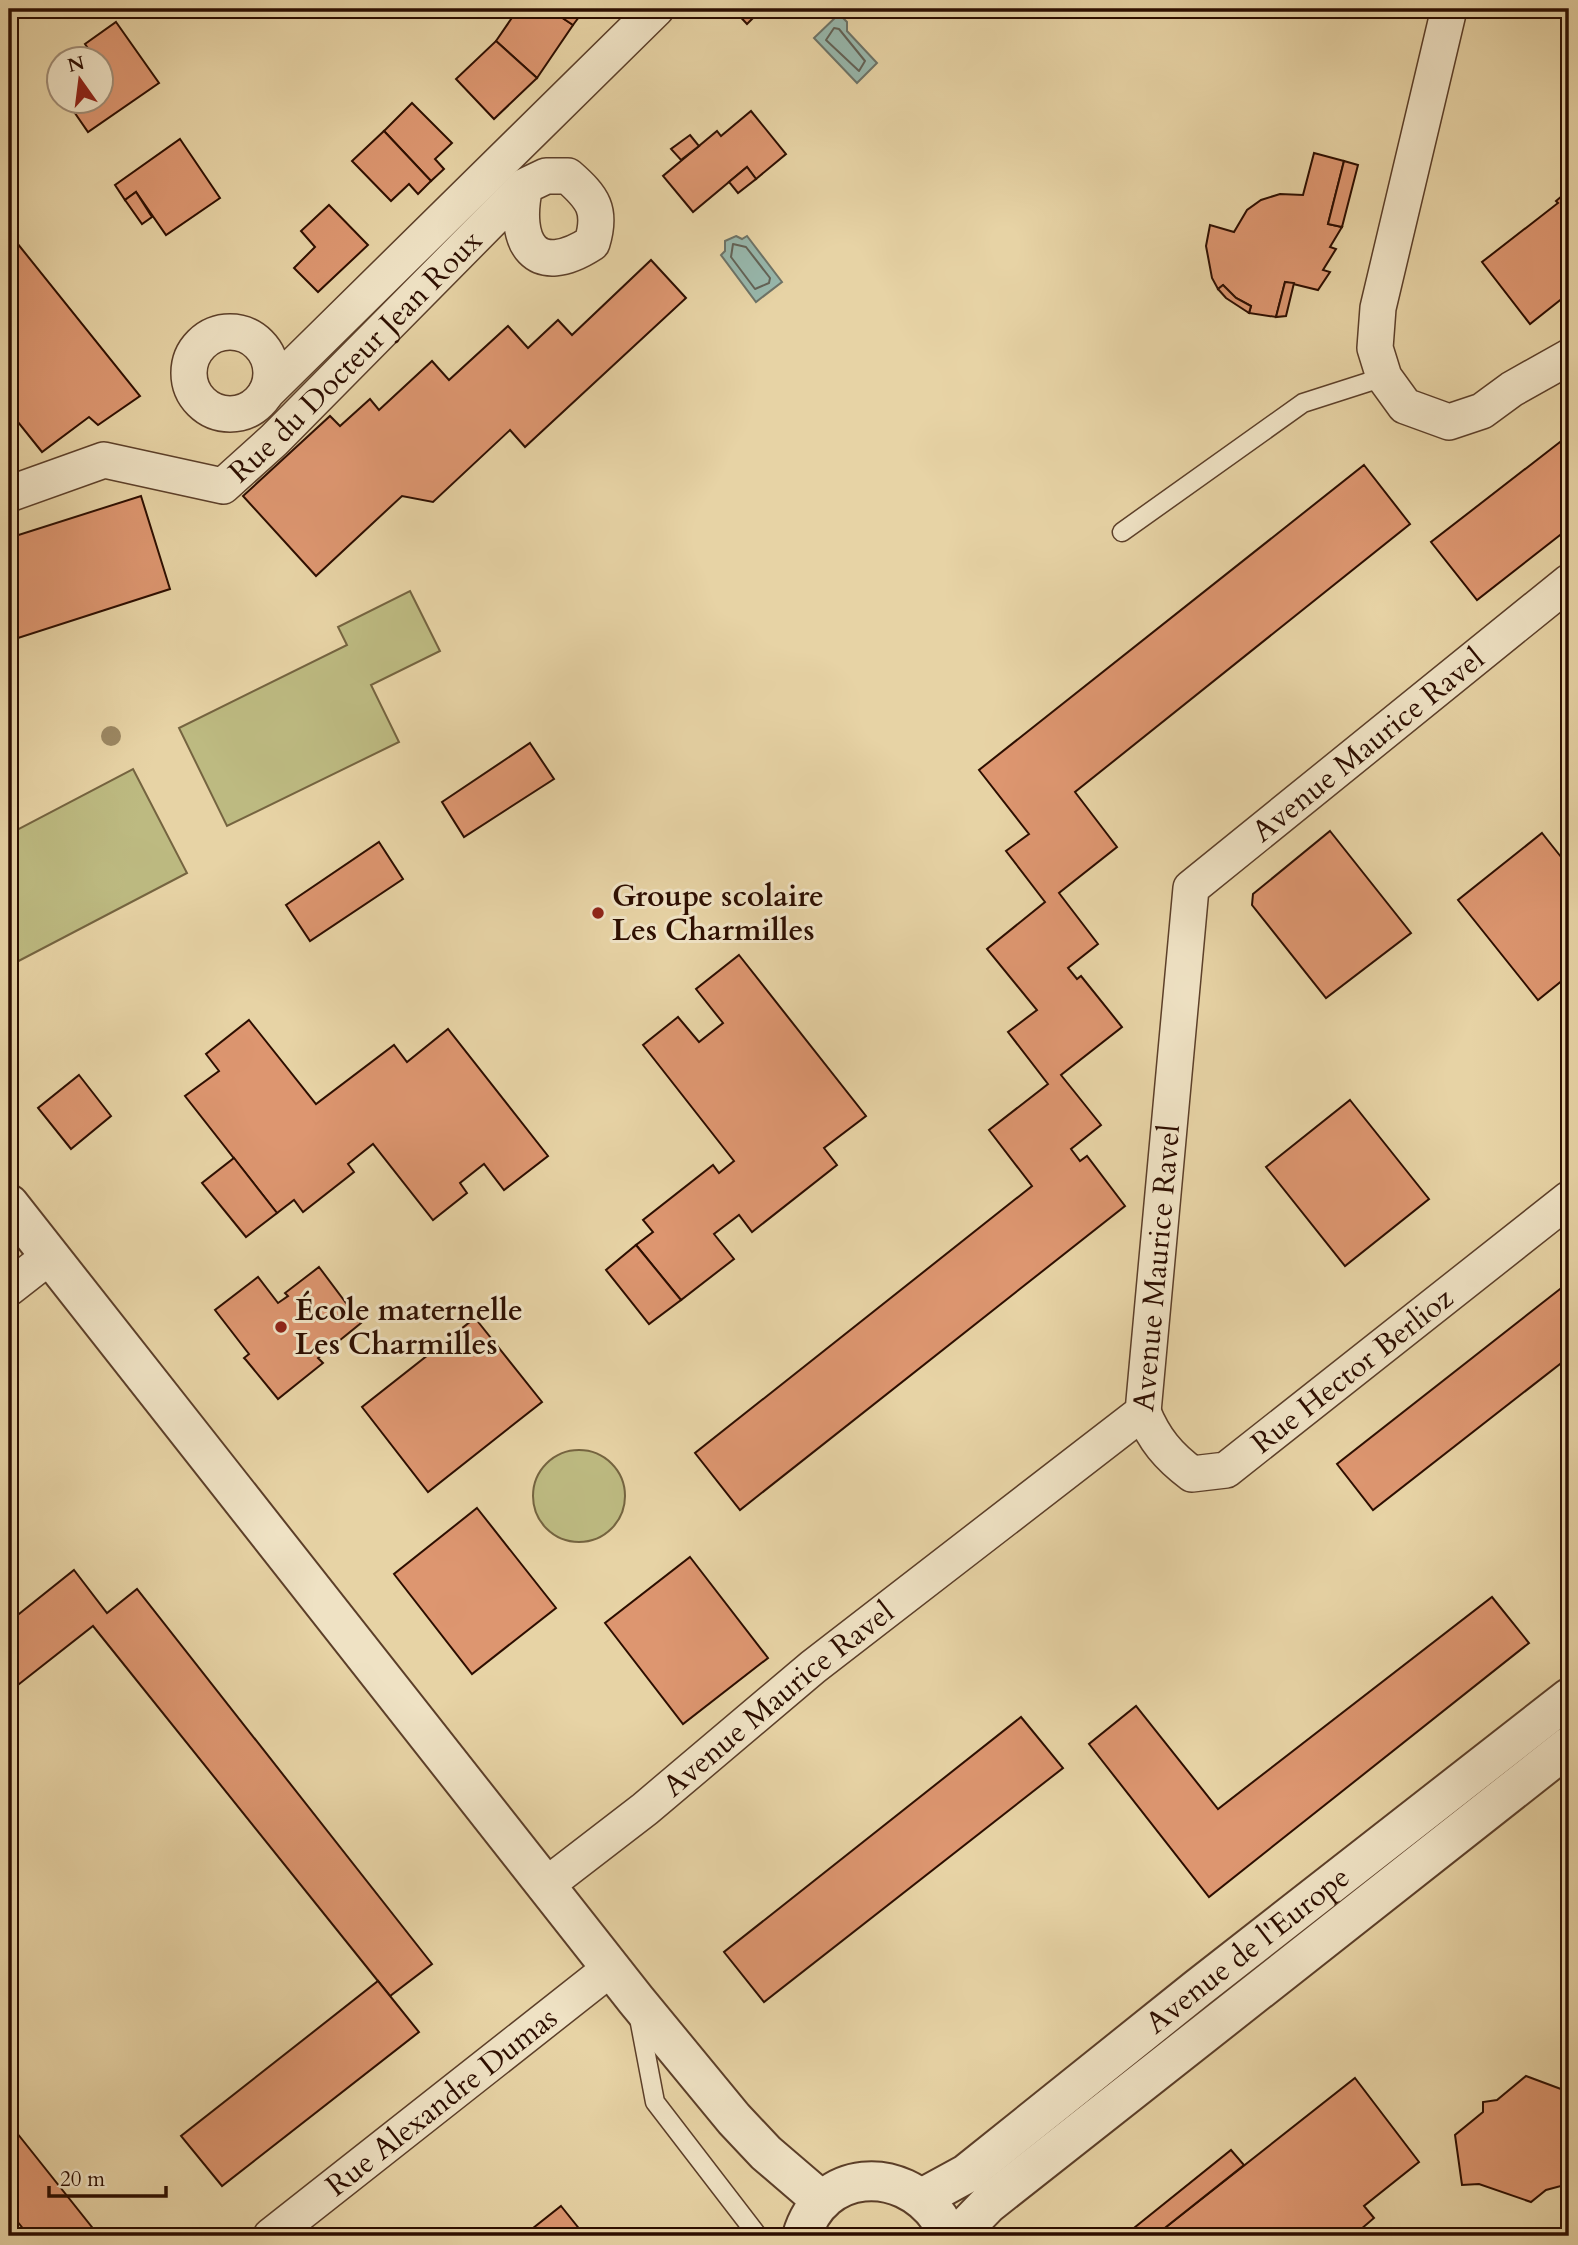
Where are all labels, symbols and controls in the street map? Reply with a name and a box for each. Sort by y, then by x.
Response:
north arrow [46,46,116,116]
text: N [65,50,88,79]
street label: Rue du Docteur Jean Roux [220,221,491,492]
street label: Avenue Maurice Ravel [1243,638,1493,852]
place label: Groupe scolaire Les Charmilles [612,876,824,951]
marker: Groupe scolaire Les Charmilles [590,905,606,921]
street label: Avenue Maurice Ravel [1123,1122,1190,1413]
street label: Rue Hector Berlioz [1243,1278,1462,1463]
place label: École maternelle Les Charmilles [295,1290,523,1365]
marker: École maternelle Les Charmilles [273,1319,289,1335]
street label: Avenue Maurice Ravel [654,1592,903,1806]
street label: Avenue de l'Europe [1137,1857,1358,2043]
street label: Rue Alexandre Dumas [317,1998,566,2206]
scale bar [49,2154,166,2198]
text: 20 m [60,2165,105,2194]

